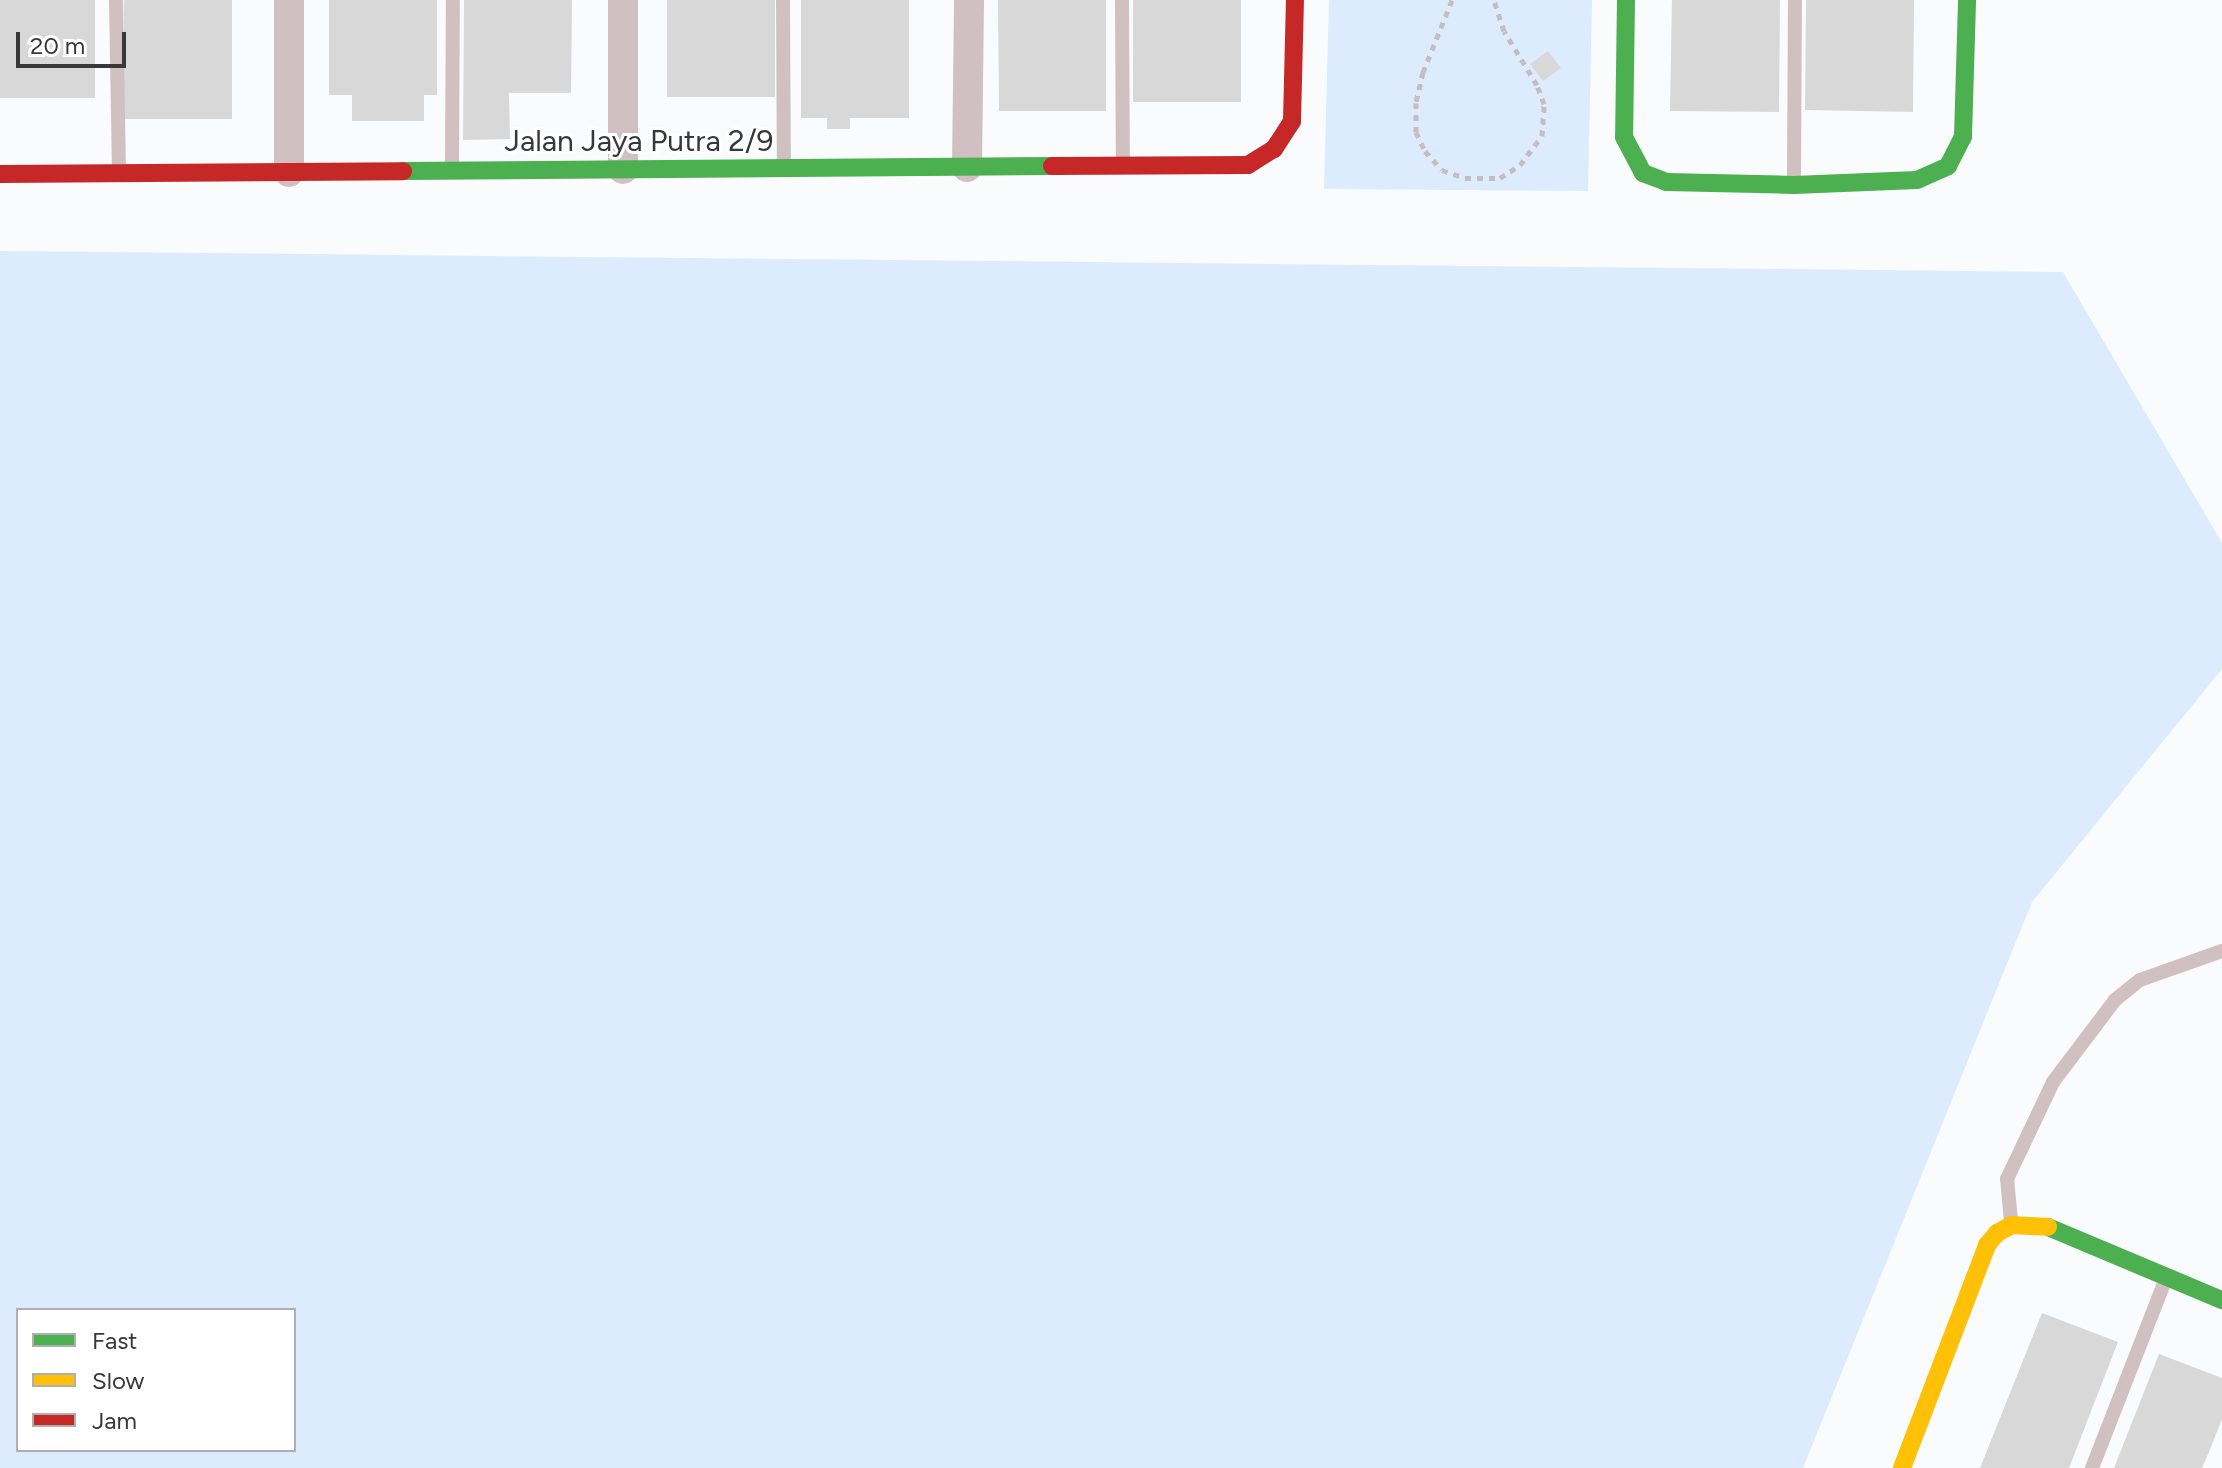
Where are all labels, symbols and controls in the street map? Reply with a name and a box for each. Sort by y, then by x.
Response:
scale bar [20,16,130,66]
text: 20 m [30,31,85,60]
street label: Jalan Jaya Putra 2/9 [504,123,774,159]
legend [16,1308,296,1452]
text: Fast [92,1326,137,1355]
text: Slow [92,1366,144,1395]
text: Jam [92,1406,137,1435]

